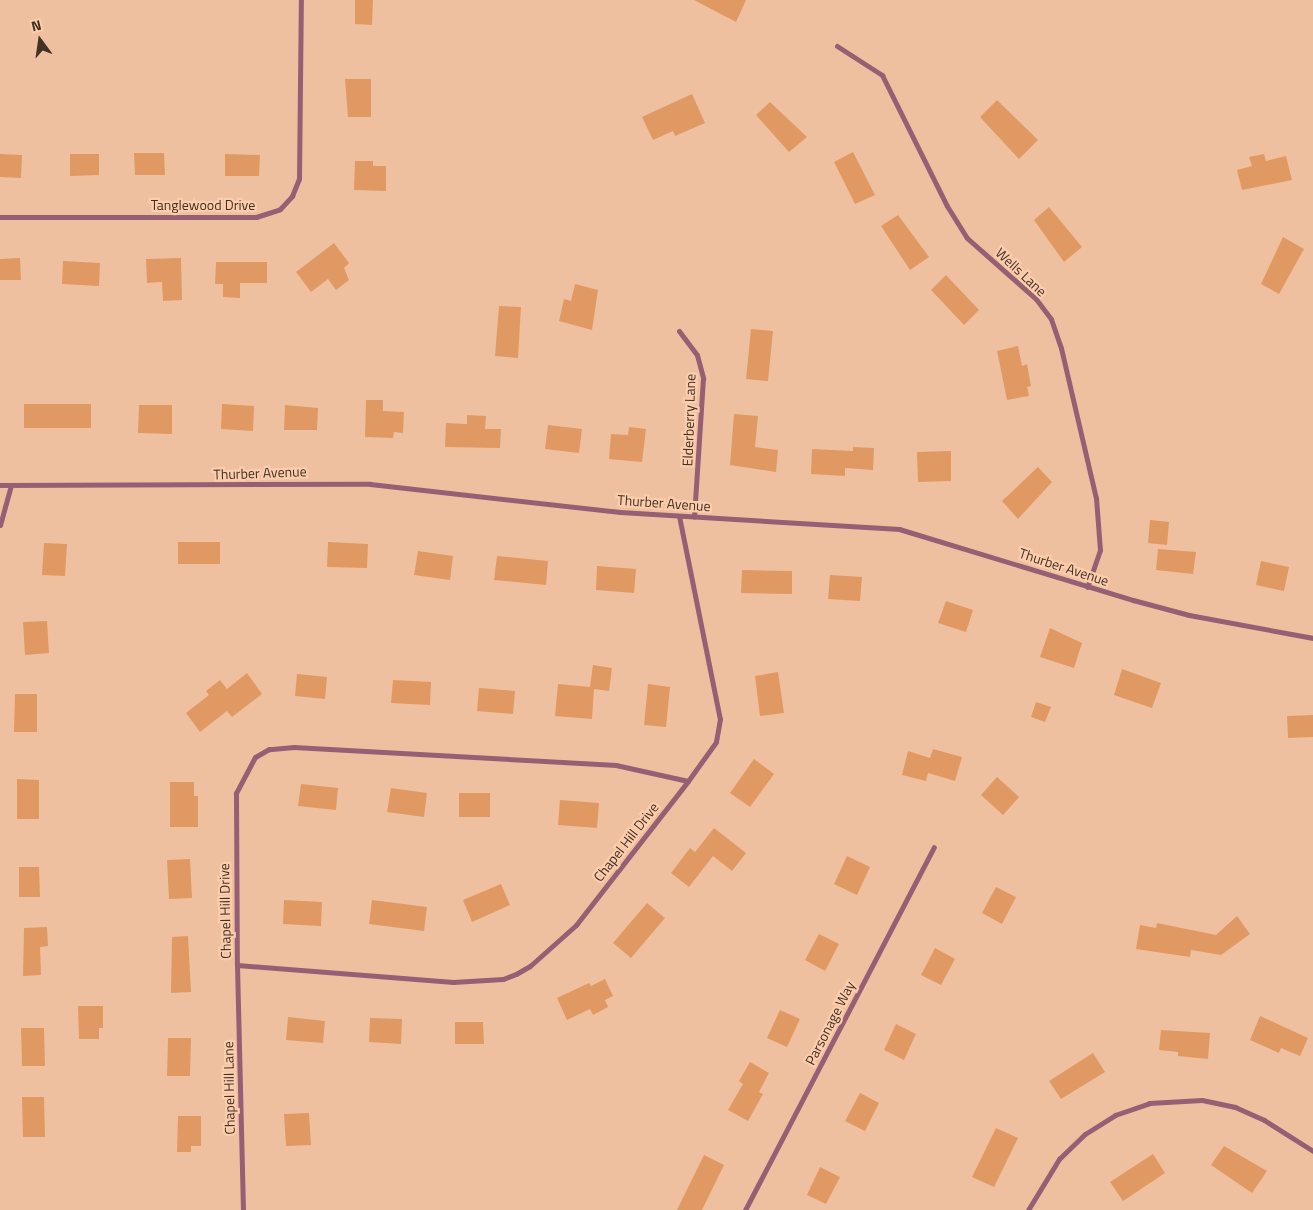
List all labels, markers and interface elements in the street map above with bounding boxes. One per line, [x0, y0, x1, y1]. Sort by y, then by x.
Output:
text: N [29, 14, 43, 36]
north arrow [15, 15, 65, 65]
street label: Tanglewood Drive [151, 197, 255, 213]
street label: Wells Lane [992, 244, 1050, 300]
street label: Elderberry Lane [679, 373, 699, 467]
street label: Thurber Avenue [213, 463, 307, 483]
street label: Thurber Avenue [617, 491, 711, 515]
street label: Thurber Avenue [1017, 545, 1111, 589]
street label: Chapel Hill Drive [590, 799, 662, 885]
street label: Chapel Hill Drive [216, 863, 234, 959]
street label: Parsonage Way [802, 978, 858, 1068]
street label: Chapel Hill Lane [220, 1041, 238, 1135]

